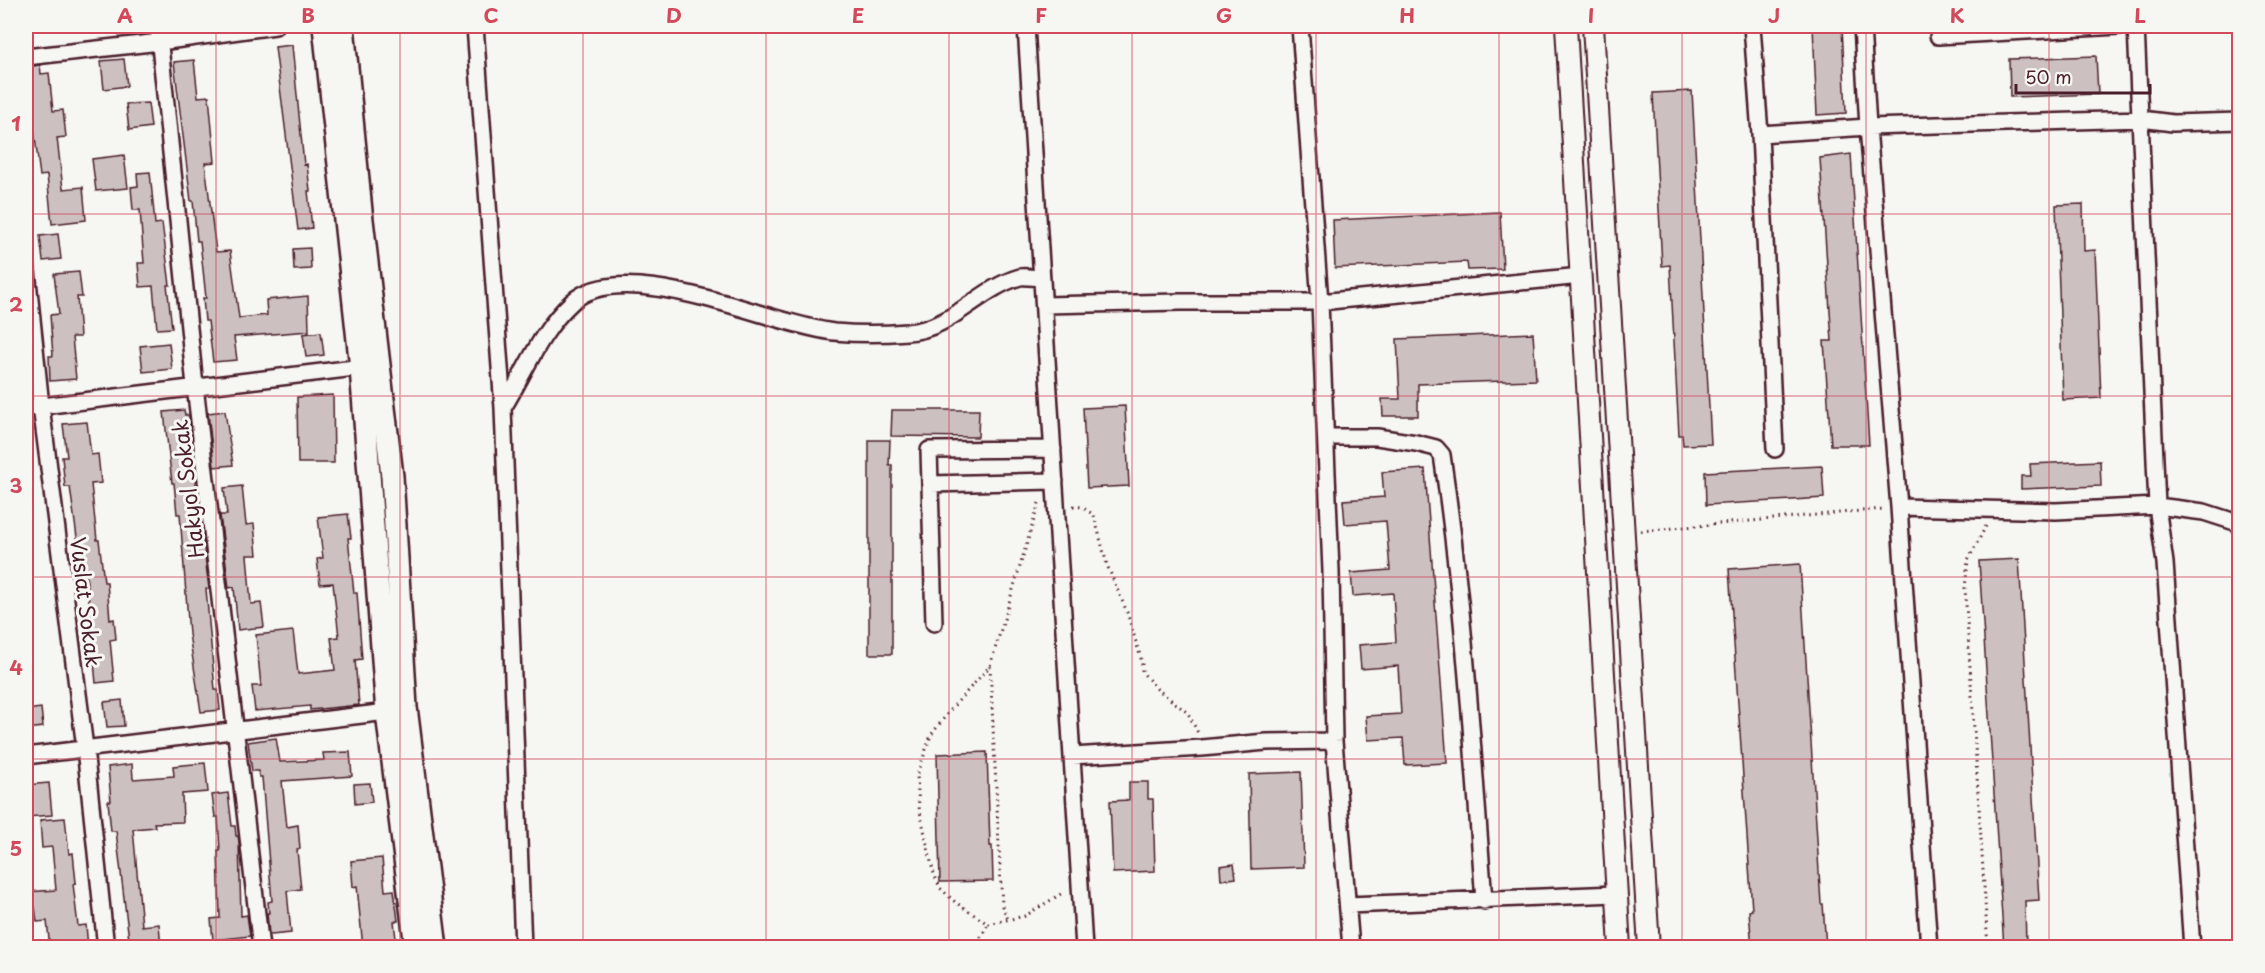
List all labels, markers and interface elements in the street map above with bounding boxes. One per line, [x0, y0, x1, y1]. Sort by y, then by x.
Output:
text: A [117, 0, 133, 30]
text: B [301, 0, 315, 30]
text: C [483, 0, 499, 30]
text: D [666, 0, 682, 30]
text: E [852, 0, 864, 30]
text: F [1035, 0, 1047, 30]
text: G [1216, 0, 1232, 30]
text: H [1399, 0, 1415, 30]
text: I [1588, 0, 1594, 30]
text: J [1768, 0, 1780, 30]
text: K [1950, 0, 1965, 30]
text: L [2134, 0, 2146, 30]
scale bar [2016, 57, 2150, 95]
text: 50 m [2025, 63, 2072, 90]
text: 1 [11, 108, 21, 138]
text: 2 [9, 289, 23, 319]
street label: Hakyol Sokak [163, 418, 211, 560]
text: 3 [9, 470, 23, 500]
street label: Vuslat Sokak [63, 535, 111, 669]
text: 4 [9, 652, 23, 682]
text: 5 [10, 833, 22, 863]

